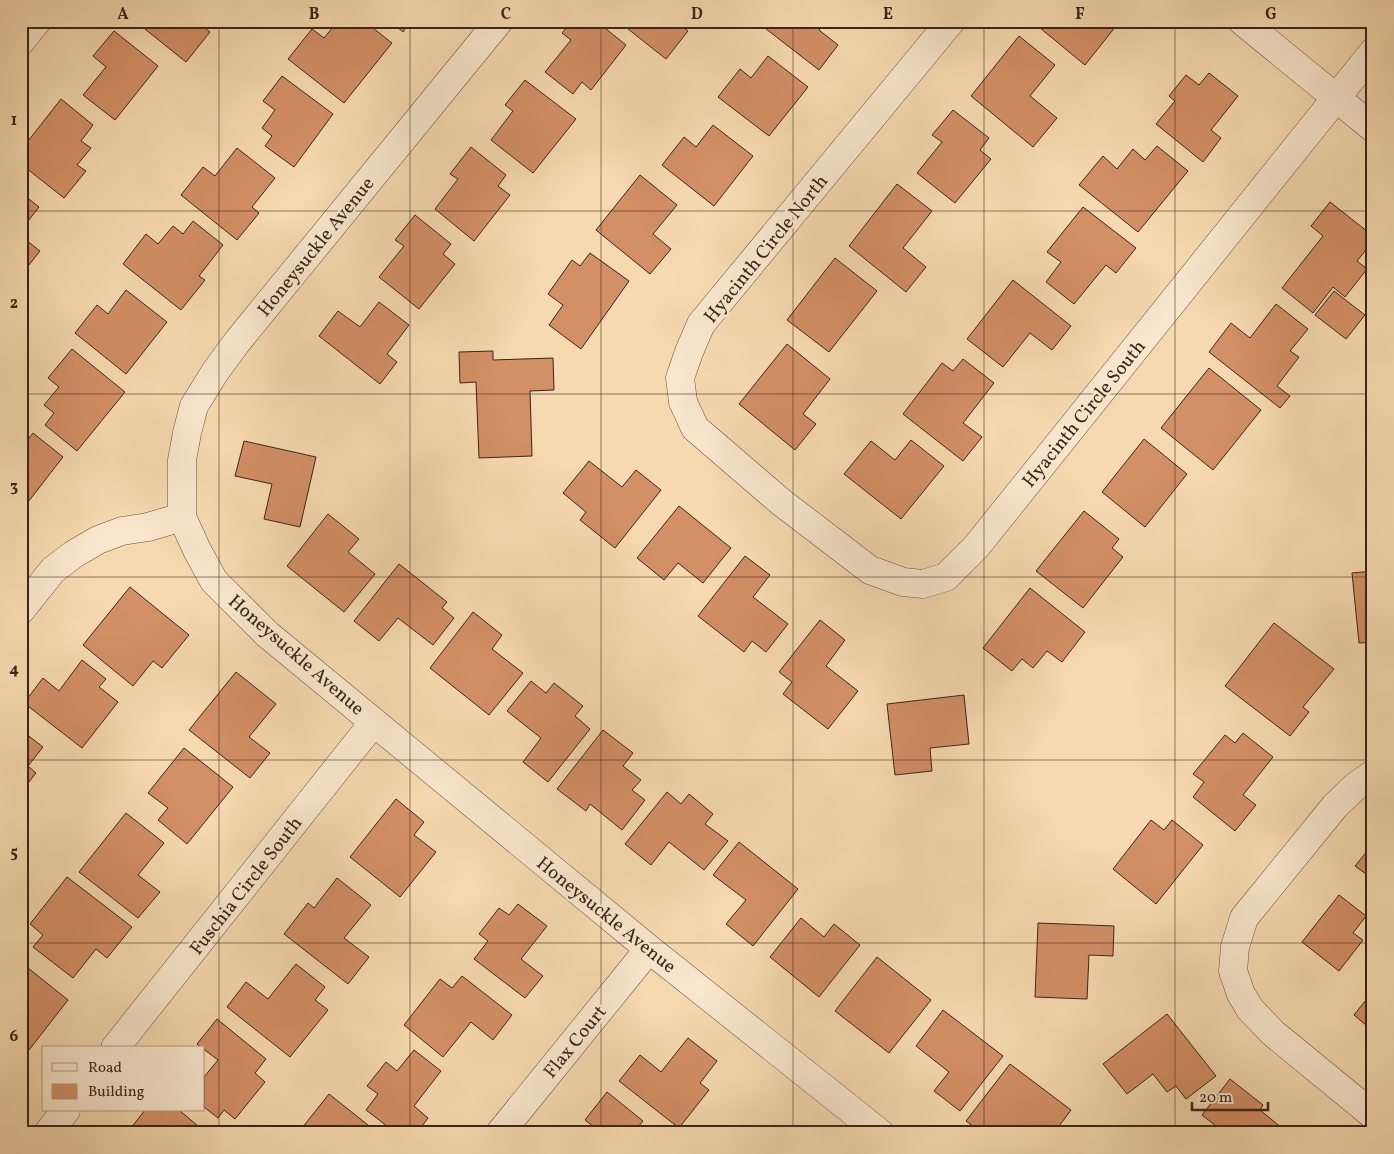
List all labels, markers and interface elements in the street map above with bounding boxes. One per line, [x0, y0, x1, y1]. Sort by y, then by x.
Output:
text: A [117, 4, 129, 26]
text: B [309, 4, 320, 26]
text: C [501, 4, 511, 26]
text: D [691, 4, 703, 26]
text: E [883, 4, 893, 26]
text: F [1075, 4, 1085, 26]
text: G [1265, 4, 1277, 26]
text: 1 [11, 110, 17, 132]
street label: Hyacinth Circle North [699, 170, 835, 329]
street label: Honeysuckle Avenue [252, 172, 381, 323]
text: 2 [10, 293, 18, 315]
street label: Hyacinth Circle South [1017, 335, 1152, 494]
text: 3 [10, 476, 18, 498]
street label: Honeysuckle Avenue [222, 589, 369, 722]
text: 4 [9, 659, 19, 681]
street label: Fuschia Circle South [184, 812, 309, 961]
text: 5 [10, 842, 18, 864]
street label: Honeysuckle Avenue [530, 851, 681, 980]
street label: Flax Court [538, 1000, 613, 1084]
text: 6 [10, 1026, 19, 1048]
legend [42, 1046, 205, 1112]
text: Road [88, 1058, 122, 1079]
scale bar [1192, 1079, 1268, 1111]
text: Building [88, 1082, 145, 1103]
text: 20 m [1199, 1088, 1232, 1109]

